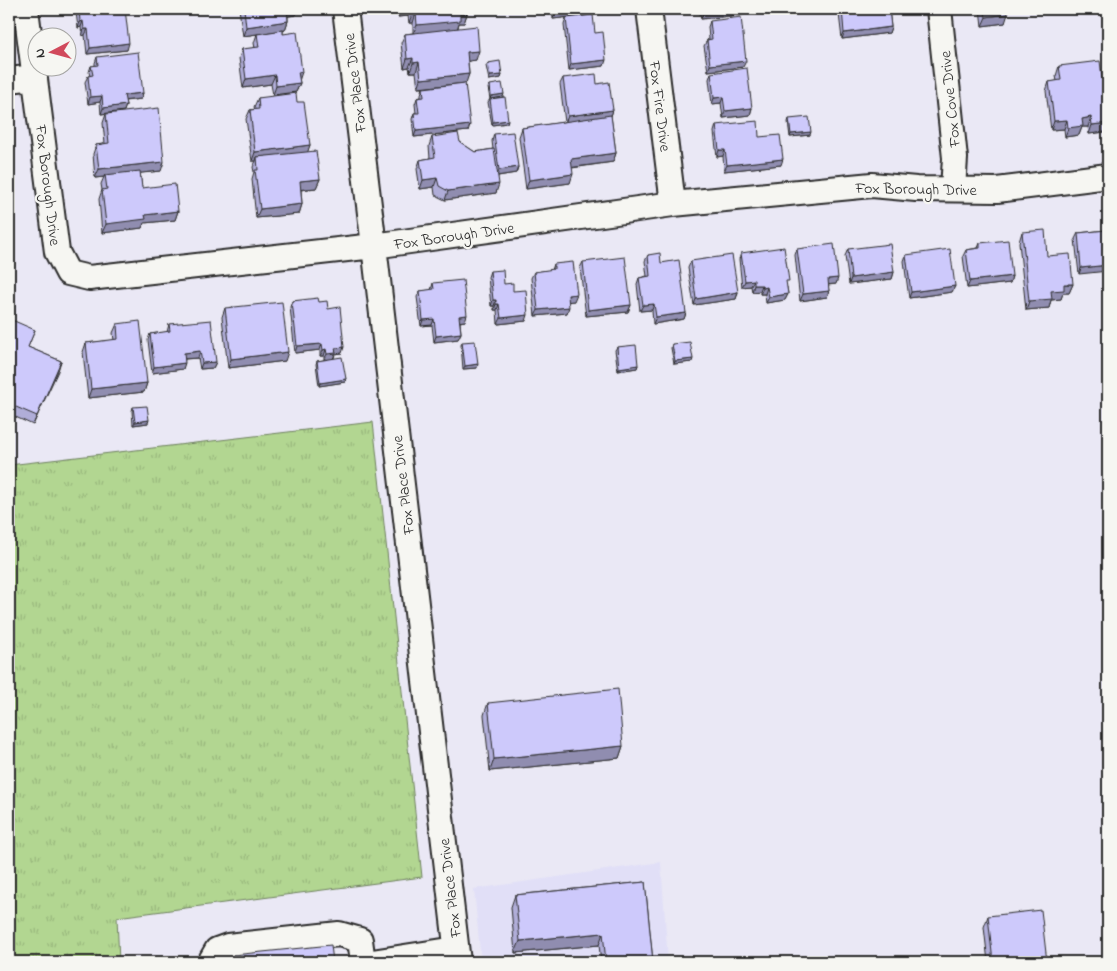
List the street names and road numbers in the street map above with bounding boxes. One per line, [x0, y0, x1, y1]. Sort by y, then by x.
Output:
street label: Fox Place Drive [338, 31, 374, 135]
street label: Fox Cove Drive [934, 49, 968, 149]
street label: Fox Fire Drive [641, 59, 677, 154]
street label: Fox Borough Drive [28, 123, 66, 248]
street label: Fox Borough Drive [854, 177, 978, 203]
street label: Fox Borough Drive [391, 217, 517, 257]
street label: Fox Place Drive [386, 433, 422, 537]
street label: Fox Place Drive [433, 836, 469, 940]

